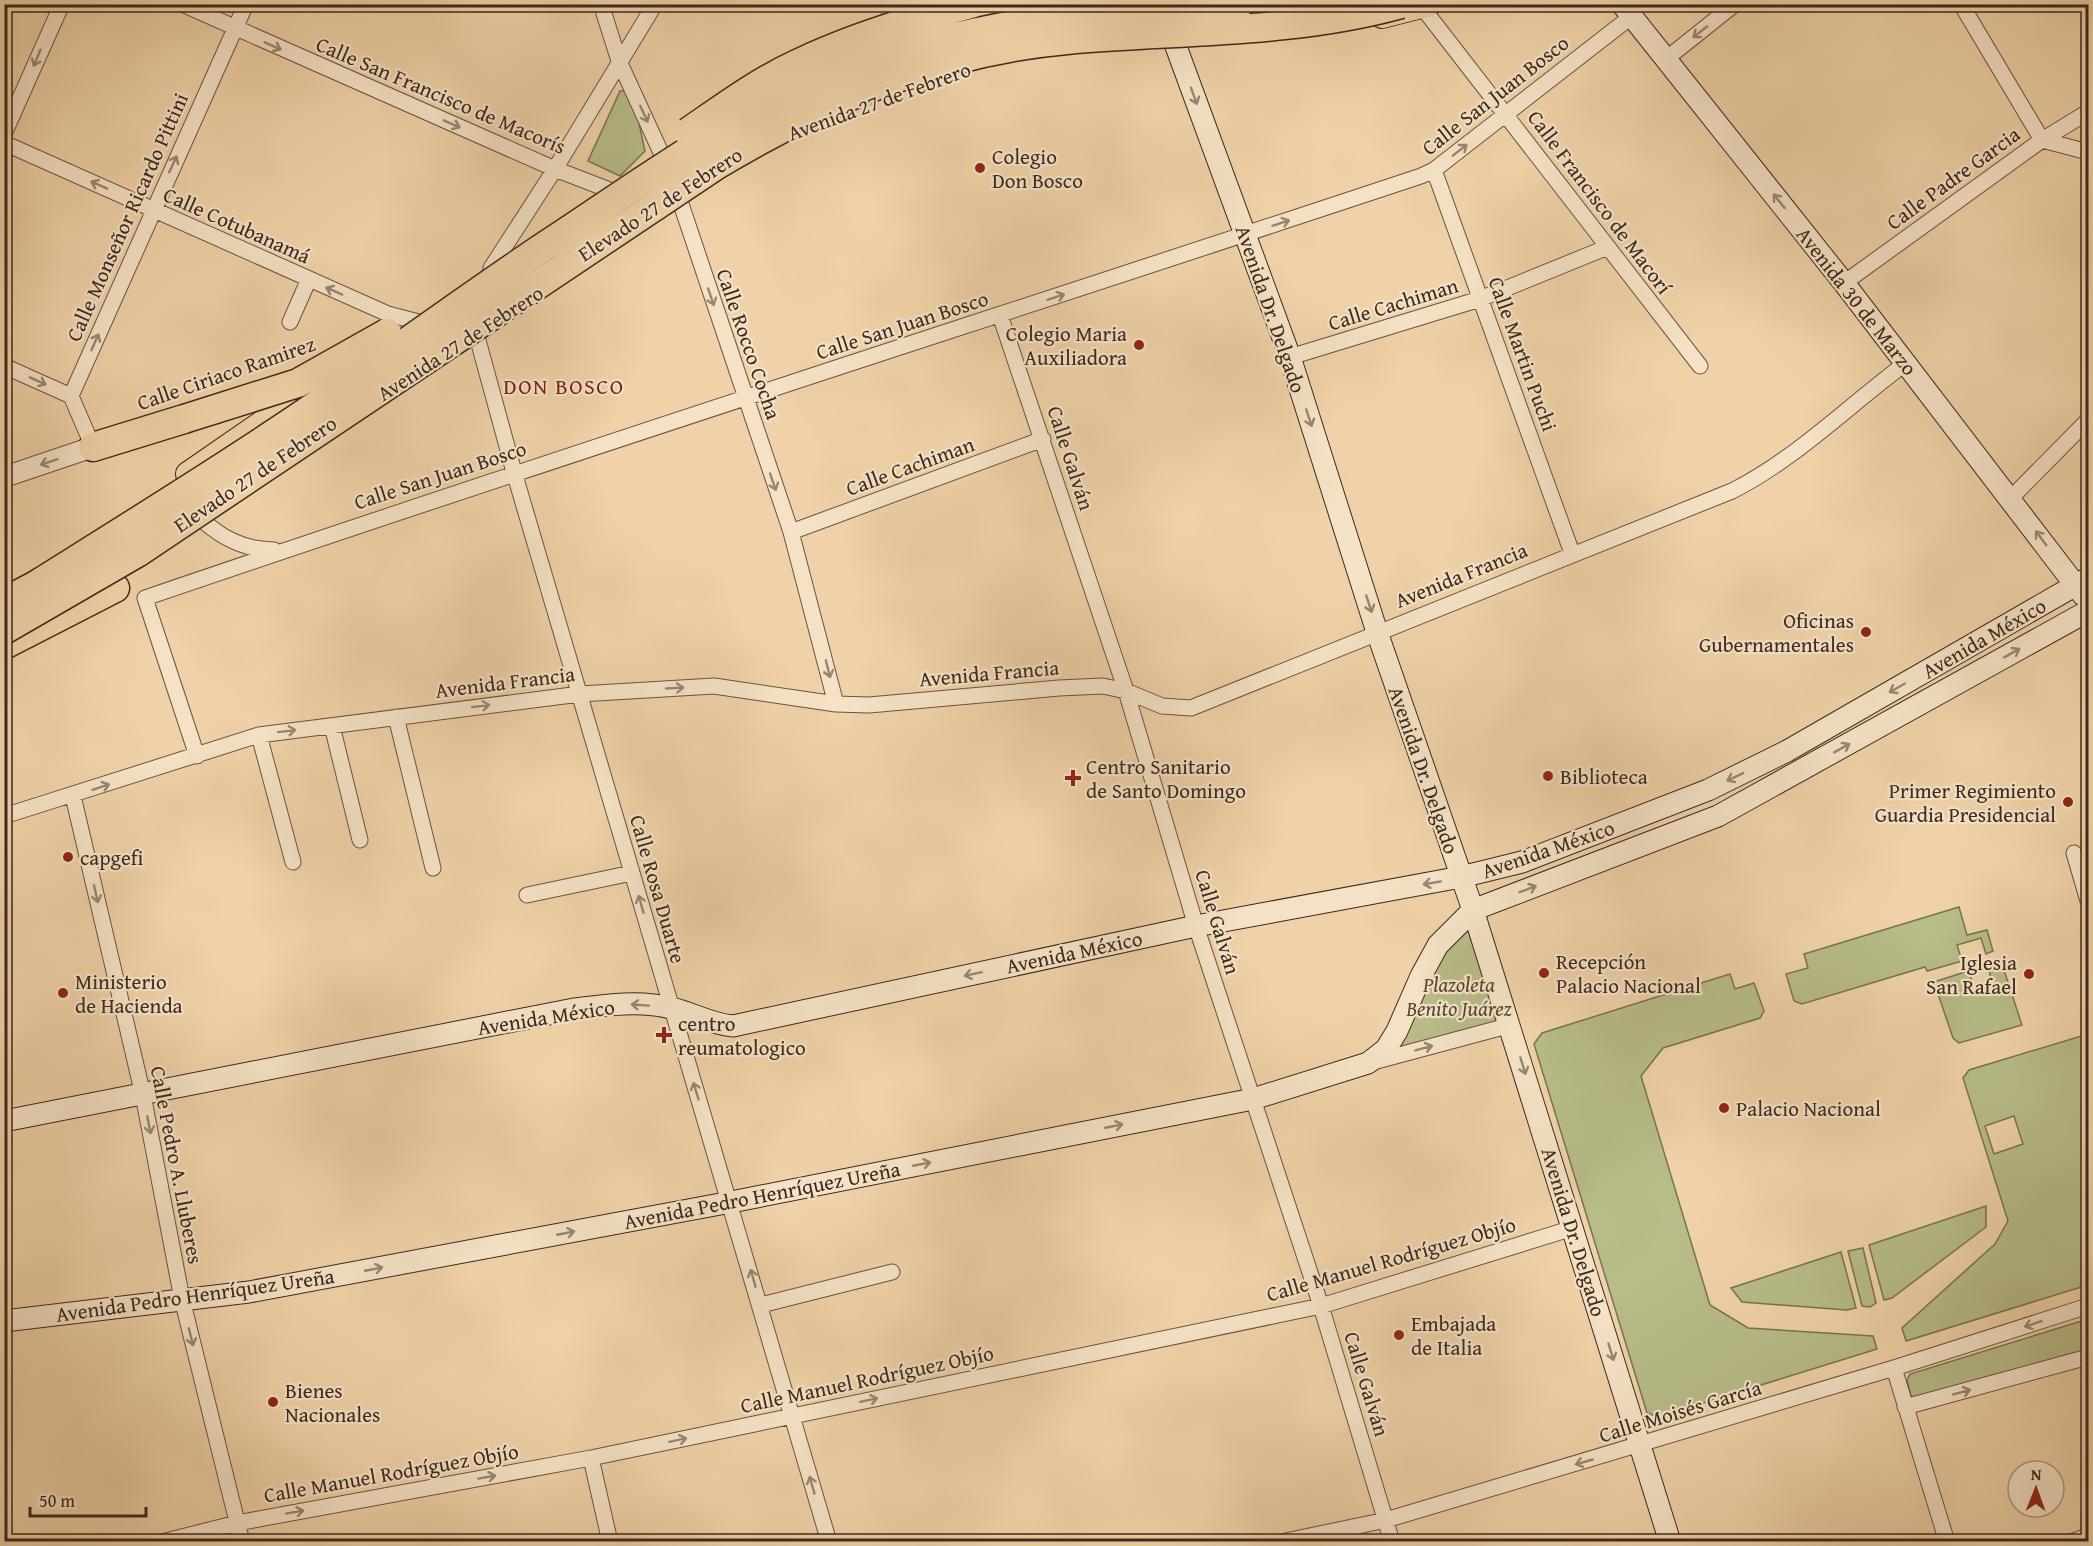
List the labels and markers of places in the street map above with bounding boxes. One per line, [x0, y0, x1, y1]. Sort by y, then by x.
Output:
place label: Colegio Don Bosco [992, 141, 1083, 196]
marker: Colegio Don Bosco [973, 161, 987, 175]
place label: Colegio Maria Auxiliadora [1006, 318, 1127, 373]
marker: Colegio Maria Auxiliadora [1132, 338, 1146, 352]
place label: Oficinas Gubernamentales [1699, 605, 1854, 660]
marker: Oficinas Gubernamentales [1859, 625, 1873, 639]
place label: Centro Sanitario de Santo Domingo [1086, 751, 1246, 806]
place label: Biblioteca [1560, 761, 1648, 792]
marker: Centro Sanitario de Santo Domingo [1064, 769, 1082, 787]
marker: Biblioteca [1541, 769, 1555, 783]
place label: Primer Regimiento Guardia Presidencial [1875, 775, 2056, 830]
marker: Primer Regimiento Guardia Presidencial [2061, 795, 2075, 809]
place label: capgefi [80, 842, 144, 873]
marker: capgefi [61, 850, 75, 864]
place label: Recepción Palacio Nacional [1556, 946, 1701, 1001]
place label: Iglesia San Rafael [1926, 947, 2017, 1002]
place label: Ministerio de Hacienda [75, 966, 183, 1021]
marker: Recepción Palacio Nacional [1537, 966, 1551, 980]
marker: Iglesia San Rafael [2022, 967, 2036, 981]
marker: Ministerio de Hacienda [56, 986, 70, 1000]
place label: centro reumatologico [678, 1008, 806, 1063]
marker: centro reumatologico [655, 1026, 673, 1044]
place label: Palacio Nacional [1736, 1093, 1881, 1124]
marker: Palacio Nacional [1717, 1101, 1731, 1115]
place label: Embajada de Italia [1411, 1308, 1496, 1363]
marker: Embajada de Italia [1392, 1328, 1406, 1342]
place label: Bienes Nacionales [285, 1375, 380, 1430]
marker: Bienes Nacionales [266, 1395, 280, 1409]

